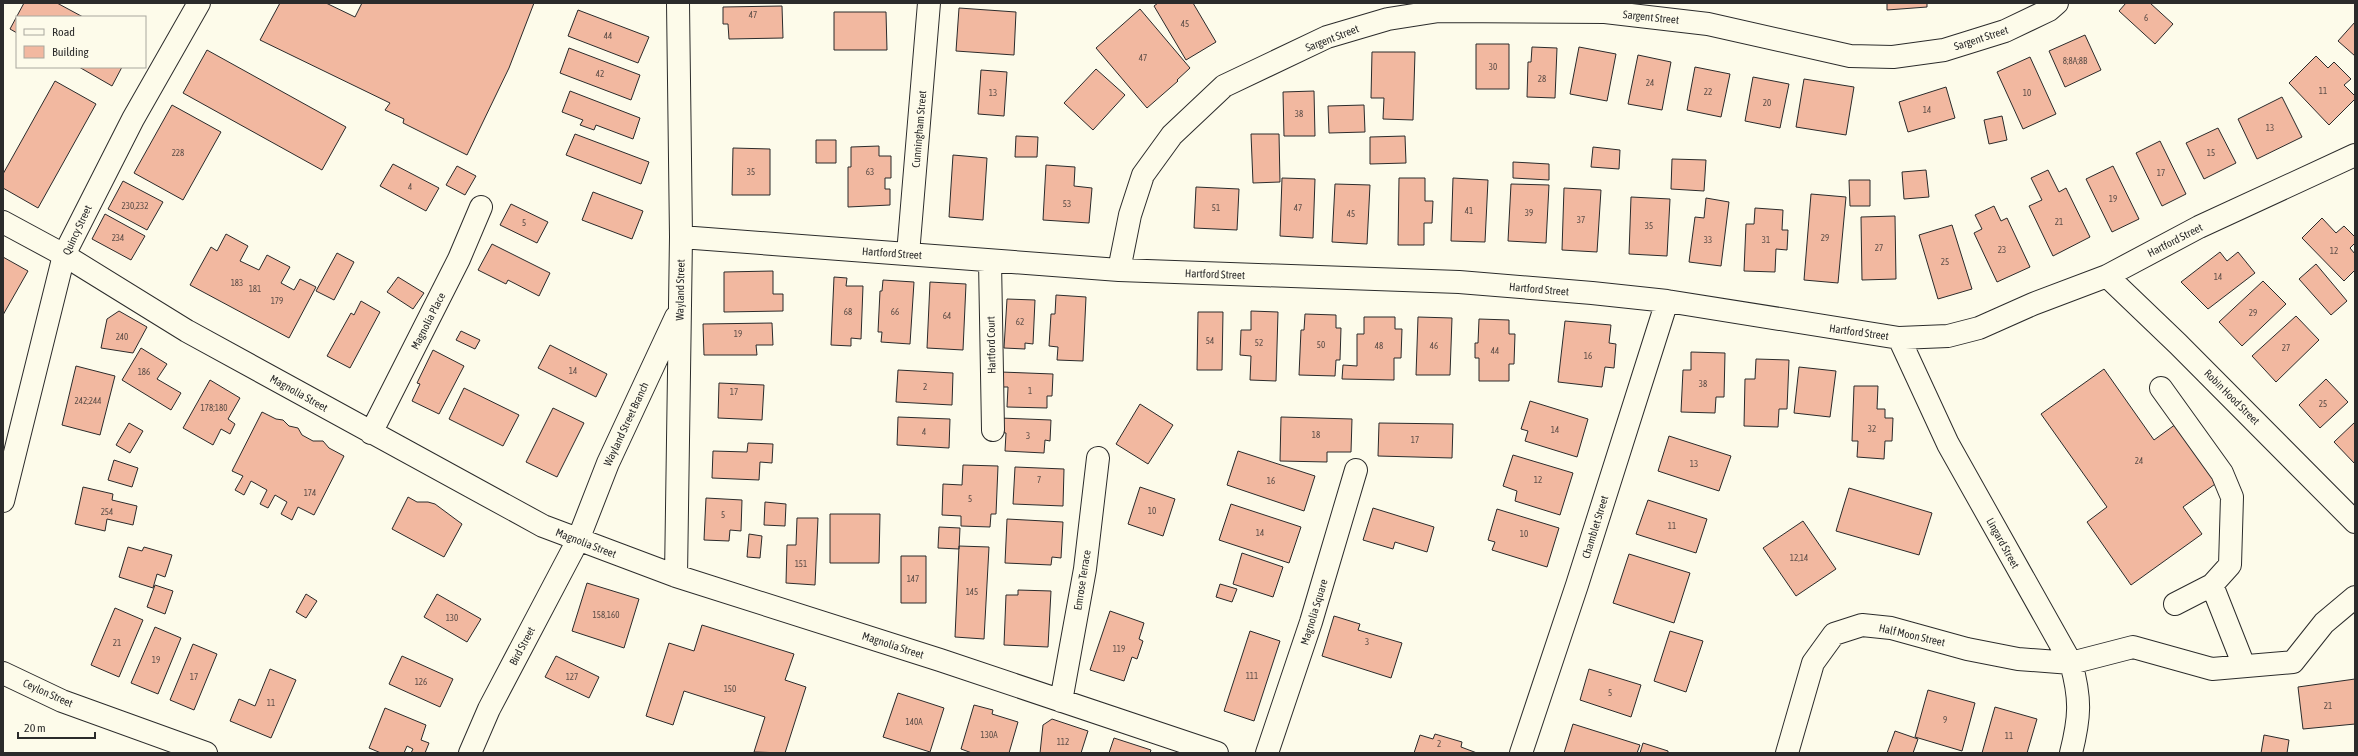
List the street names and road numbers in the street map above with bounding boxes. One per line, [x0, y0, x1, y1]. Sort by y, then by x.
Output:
street label: Sargent Street [1622, 8, 1680, 26]
street label: Sargent Street [1304, 22, 1360, 54]
street label: Sargent Street [1952, 24, 2010, 52]
street label: Cunningham Street [910, 90, 928, 168]
street label: Quincy Street [60, 203, 94, 257]
street label: Hartford Street [2145, 221, 2205, 259]
street label: Hartford Street [862, 245, 922, 261]
street label: Wayland Street [673, 259, 687, 321]
street label: Hartford Street [1185, 267, 1245, 281]
street label: Hartford Street [1509, 280, 1569, 298]
street label: Magnolia Place [409, 291, 447, 351]
street label: Hartford Court [984, 316, 998, 374]
street label: Hartford Street [1828, 322, 1890, 342]
street label: Robin Hood Street [2202, 367, 2262, 427]
street label: Magnolia Street [268, 372, 330, 414]
street label: Wayland Street Branch [601, 380, 651, 468]
street label: Chamblet Street [1580, 494, 1610, 560]
street label: Lingard Street [1984, 516, 2022, 570]
street label: Magnolia Street [554, 526, 618, 560]
street label: Emrose Terrace [1071, 549, 1093, 611]
street label: Magnolia Square [1298, 578, 1330, 646]
street label: Half Moon Street [1878, 622, 1946, 648]
street label: Bird Street [507, 625, 537, 667]
street label: Magnolia Street [861, 629, 925, 661]
street label: Ceylon Street [21, 677, 75, 709]

